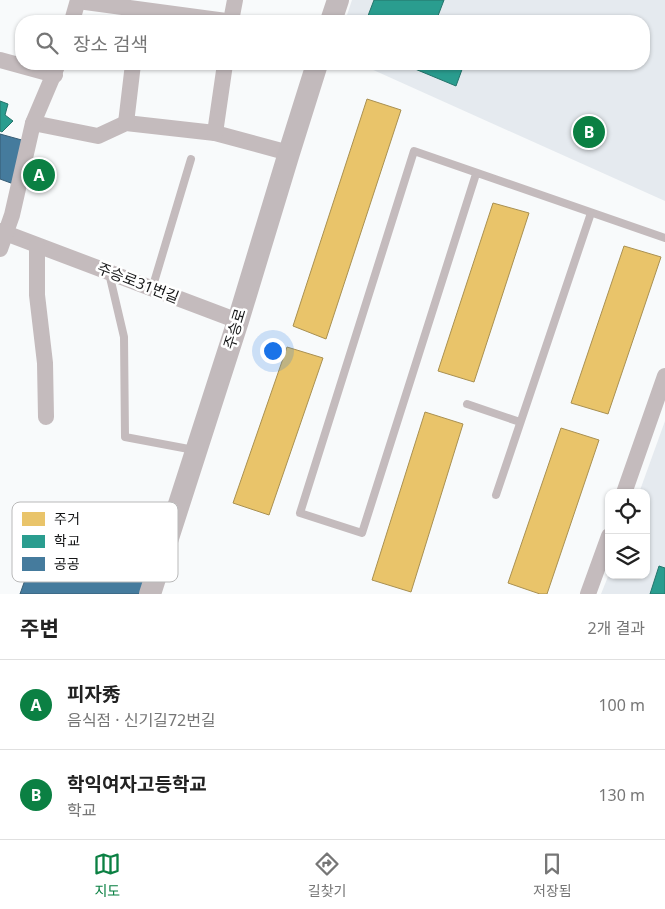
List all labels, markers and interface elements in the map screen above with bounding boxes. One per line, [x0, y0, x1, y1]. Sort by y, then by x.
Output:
search box [15, 15, 650, 70]
icon: search [33, 29, 61, 57]
text: 장소 검색 [73, 31, 148, 57]
pin: B [573, 113, 605, 151]
pin: A [23, 156, 55, 194]
street label: 주승로31번길 [95, 257, 182, 307]
street label: 주승로 [218, 306, 250, 351]
your location [260, 338, 286, 364]
map controls [605, 489, 650, 579]
button: locate [605, 489, 650, 534]
legend [12, 502, 178, 582]
text: 주거 [54, 509, 80, 528]
text: 학교 [54, 531, 80, 550]
button: layers [605, 534, 650, 579]
text: 공공 [54, 554, 80, 573]
text: 주변 [20, 614, 59, 642]
text: 2개 결과 [588, 617, 645, 639]
text: 피자秀 [67, 681, 121, 707]
text: A [30, 694, 42, 716]
text: 100 m [598, 694, 645, 716]
text: 음식점 · 신기길72번길 [67, 709, 216, 731]
text: 학익여자고등학교 [67, 771, 207, 797]
text: B [31, 784, 41, 806]
text: 130 m [598, 784, 645, 806]
text: 학교 [67, 799, 96, 821]
tab: 지도 [93, 850, 121, 900]
tab: 길찾기 [308, 850, 346, 900]
tab: 저장됨 [533, 850, 572, 900]

